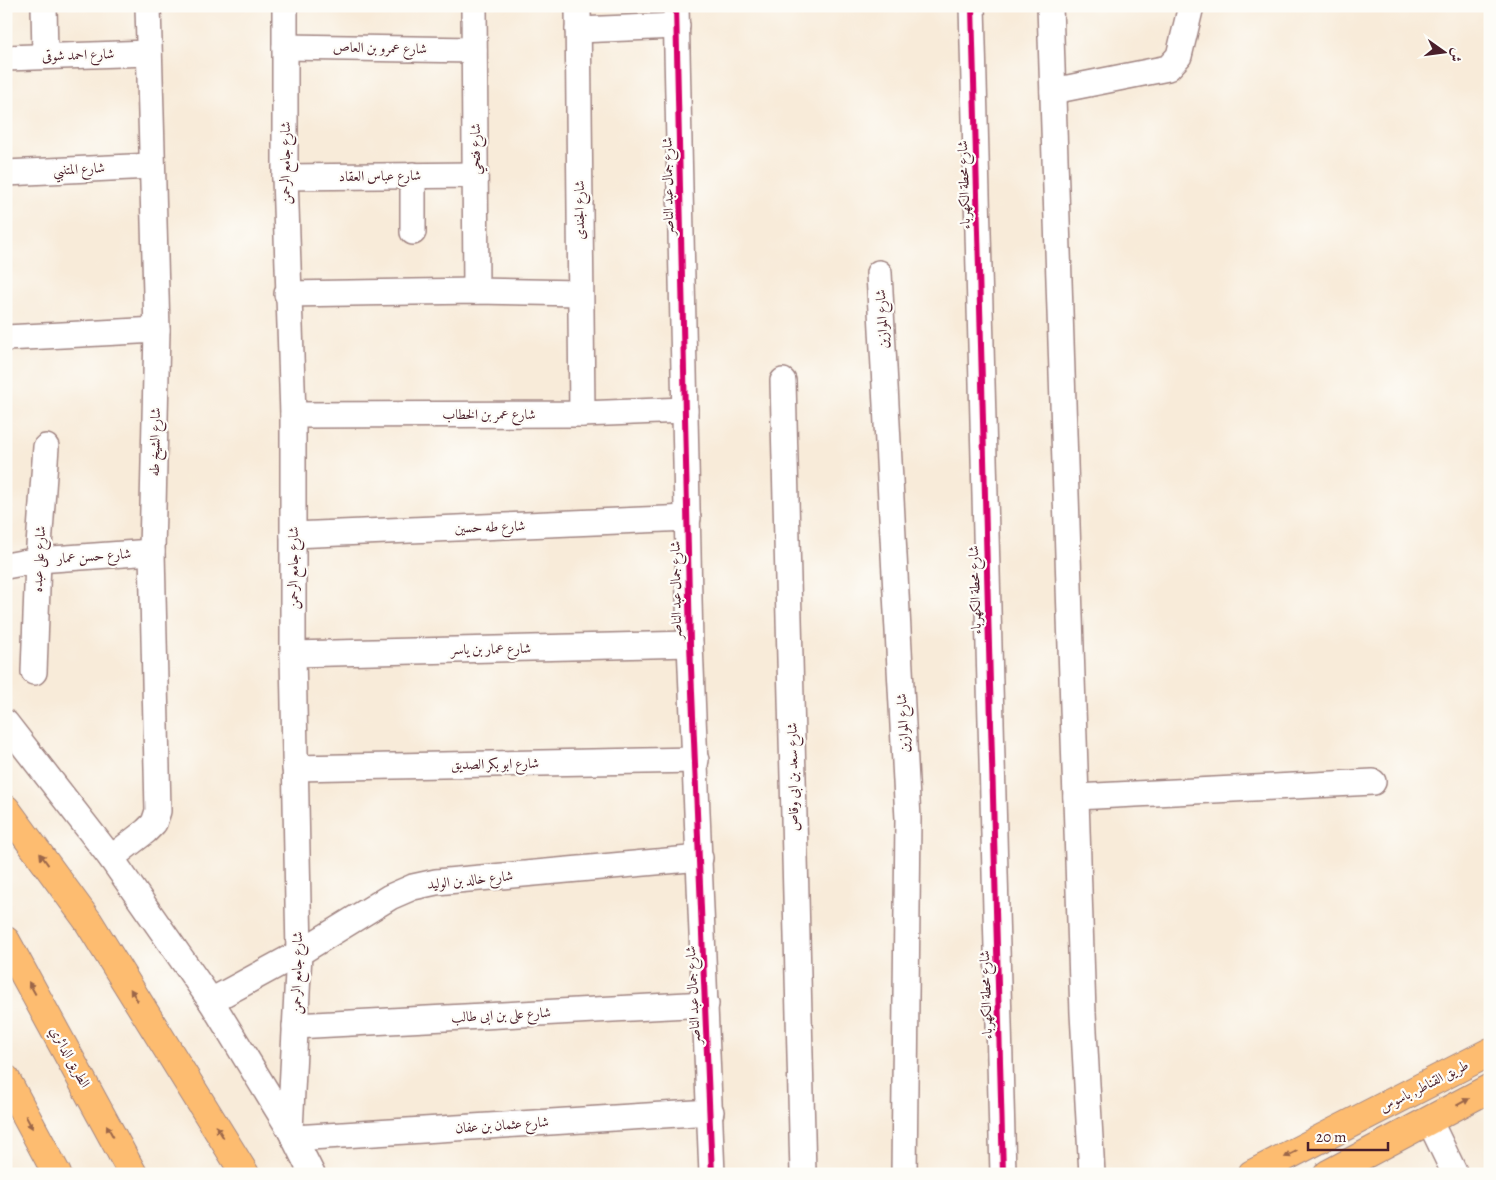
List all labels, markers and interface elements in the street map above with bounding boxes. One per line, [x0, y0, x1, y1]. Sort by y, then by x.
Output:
north arrow [1418, 28, 1468, 78]
street label: شارع عمرو بن العاص [333, 38, 427, 60]
street label: شارع احمد شوقى [41, 44, 115, 68]
text: ش [1445, 46, 1467, 64]
street label: شارع جامع الرحمن [276, 122, 299, 204]
street label: شارع فتحي [466, 123, 488, 175]
street label: شارع جمال عبد الناصر [658, 137, 680, 237]
street label: شارع محطة الكهرباء [953, 140, 977, 230]
street label: شارع المتنبي [52, 158, 106, 183]
street label: شارع عباس العقاد [339, 166, 421, 188]
street label: شارع الجندى [570, 180, 591, 240]
street label: شارع الموازين [871, 289, 895, 349]
street label: شارع عمر بن الخطاب [442, 405, 536, 426]
street label: شارع الشيخ طه [145, 407, 168, 477]
street label: شارع طه حسين [454, 516, 526, 540]
street label: شارع على عبده [28, 525, 52, 593]
street label: شارع جامع الرحمن [284, 527, 307, 609]
street label: شارع جمال عبد الناصر [666, 541, 688, 641]
street label: شارع حسن عمار [54, 544, 132, 570]
street label: شارع محطة الكهرباء [964, 545, 988, 635]
street label: شارع عمار بن ياسر [449, 639, 531, 661]
street label: شارع الموازين [892, 693, 916, 753]
street label: شارع سعد بن ابى وقاص [783, 722, 805, 832]
street label: شارع ابو بكر الصديق [451, 754, 539, 776]
one-way arrow [38, 853, 49, 866]
street label: شارع خالد بن الوليد [426, 866, 514, 896]
street label: شارع جامع الرحمن [287, 931, 311, 1015]
street label: شارع جمال عبد الناصر [681, 945, 707, 1047]
street label: شارع محطة الكهرباء [975, 950, 999, 1040]
one-way arrow [28, 981, 36, 996]
one-way arrow [129, 988, 138, 1001]
street label: شارع على بن ابى طالب [451, 1003, 552, 1029]
street label: الطريق الدائري [44, 1023, 95, 1092]
street label: طريق القناطر, باسوس [1376, 1055, 1472, 1117]
one-way arrow [1456, 1098, 1471, 1106]
street label: شارع عثمان بن عفان [454, 1112, 550, 1140]
one-way arrow [25, 1114, 33, 1129]
scale bar [1308, 1120, 1388, 1152]
one-way arrow [106, 1124, 114, 1138]
one-way arrow [215, 1126, 224, 1139]
text: 20 m [1316, 1127, 1347, 1147]
one-way arrow [1283, 1150, 1298, 1158]

